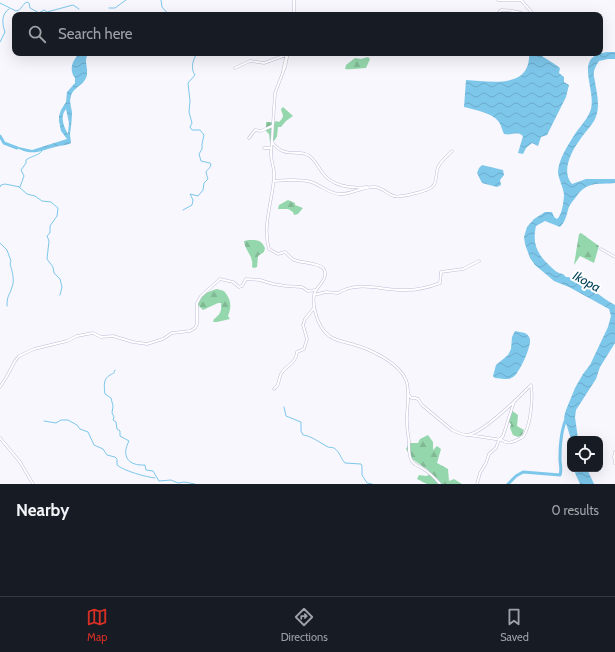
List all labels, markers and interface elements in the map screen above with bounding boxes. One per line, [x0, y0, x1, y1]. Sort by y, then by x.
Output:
search box [12, 12, 603, 56]
icon: search [26, 23, 48, 45]
text: Search here [58, 25, 133, 43]
water label: Ikopa [570, 267, 604, 295]
map controls [567, 436, 603, 472]
button: locate [567, 436, 603, 472]
text: Nearby [16, 500, 69, 520]
text: 0 results [551, 502, 599, 518]
tab: Map [86, 606, 108, 644]
tab: Directions [281, 606, 328, 644]
tab: Saved [500, 606, 529, 644]

